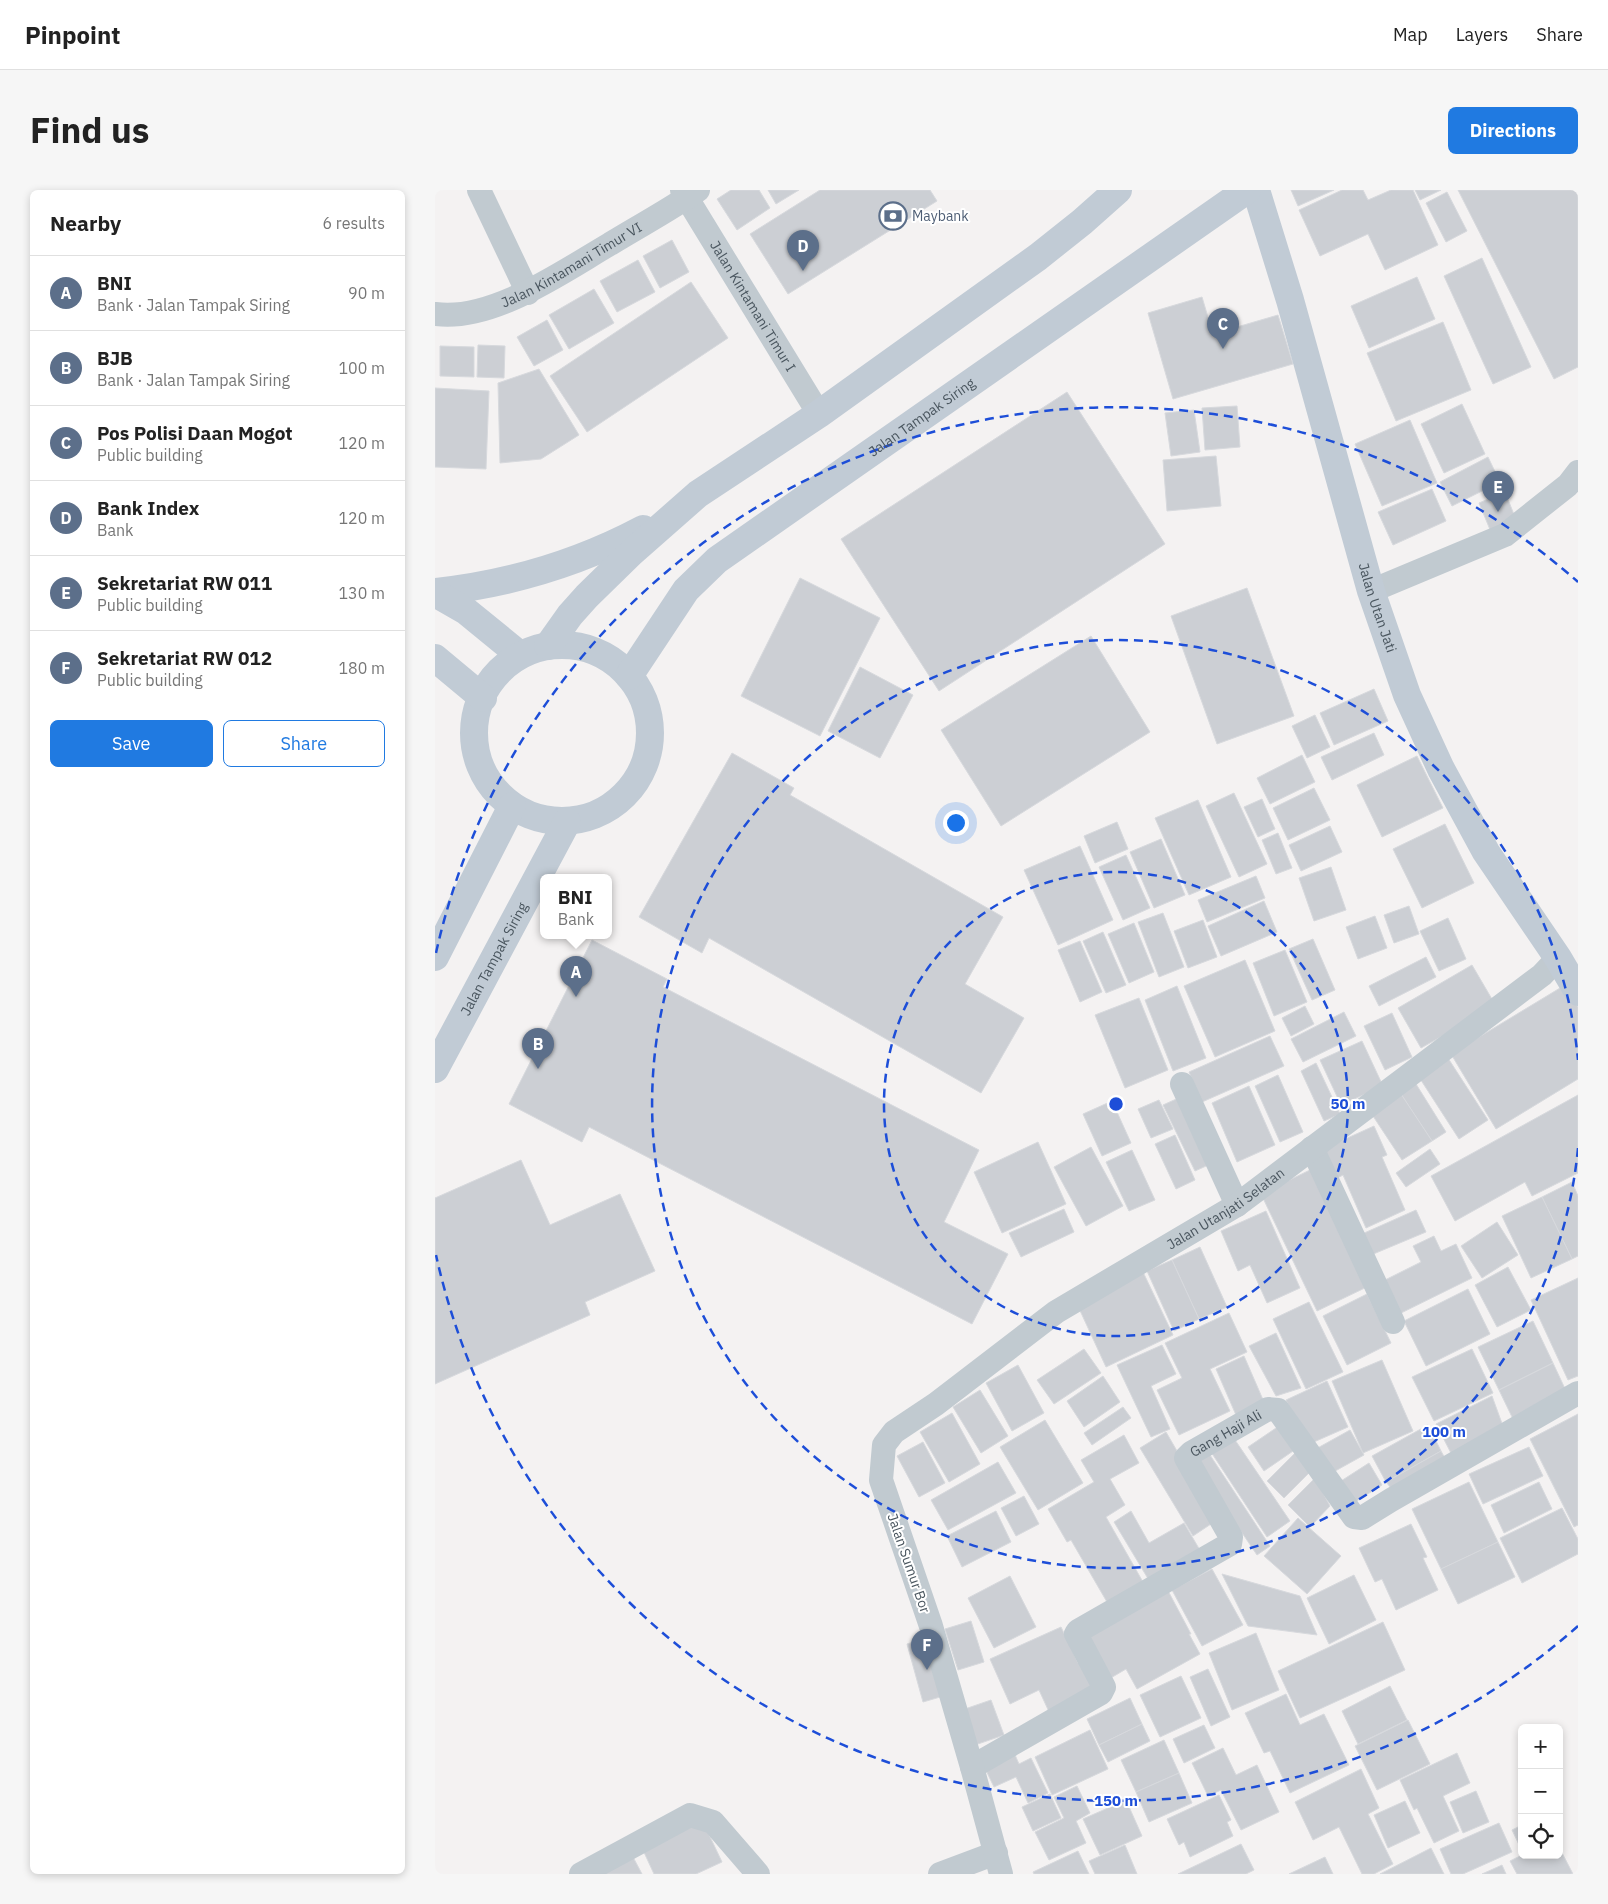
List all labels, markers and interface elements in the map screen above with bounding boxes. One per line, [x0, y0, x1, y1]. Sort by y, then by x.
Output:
text: Pinpoint [25, 19, 120, 51]
text: Map [1393, 23, 1428, 46]
text: Layers [1456, 23, 1508, 46]
text: Share [1536, 23, 1583, 46]
text: Find us [30, 107, 149, 153]
button: Directions [1448, 107, 1578, 154]
bank icon: Maybank [878, 201, 908, 231]
place label: Maybank [912, 207, 969, 225]
text: Nearby [50, 209, 121, 237]
text: 6 results [322, 213, 385, 233]
street label: Jalan Kintamani Timur VI [499, 218, 645, 311]
pin: D [787, 230, 819, 271]
street label: Jalan Kintamani Timur I [706, 237, 800, 375]
text: BNI [97, 271, 132, 295]
text: A [61, 283, 71, 303]
text: 90 m [348, 283, 385, 303]
text: Bank · Jalan Tampak Siring [97, 295, 290, 315]
pin: C [1207, 308, 1239, 349]
text: BJB [97, 346, 133, 370]
text: B [61, 358, 71, 378]
text: 100 m [338, 358, 385, 378]
text: Bank · Jalan Tampak Siring [97, 370, 290, 390]
street label: Jalan Tampak Siring [865, 373, 979, 460]
text: Pos Polisi Daan Mogot [97, 421, 293, 445]
text: C [61, 433, 71, 453]
text: 120 m [338, 433, 385, 453]
text: Public building [97, 445, 203, 465]
pin: E [1482, 471, 1514, 512]
text: Bank Index [97, 496, 199, 520]
text: D [60, 508, 72, 528]
text: 120 m [338, 508, 385, 528]
text: Bank [97, 520, 134, 540]
street label: Jalan Utan Jati [1355, 561, 1401, 655]
text: Sekretariat RW 011 [97, 571, 272, 595]
text: E [61, 583, 71, 603]
text: 130 m [338, 583, 385, 603]
text: Public building [97, 595, 203, 615]
text: Sekretariat RW 012 [97, 646, 272, 670]
text: F [61, 658, 71, 678]
text: 180 m [338, 658, 385, 678]
text: Public building [97, 670, 203, 690]
button: Save [50, 720, 213, 767]
button: Share [223, 720, 385, 767]
your location [943, 810, 969, 836]
popup [540, 874, 612, 939]
text: BNI [558, 885, 592, 909]
street label: Jalan Tampak Siring [456, 898, 532, 1019]
text: Bank [558, 909, 594, 929]
pin: A [560, 956, 592, 997]
pin: B [522, 1028, 554, 1069]
text: 50 m [1331, 1094, 1365, 1113]
centre of rings [1107, 1095, 1125, 1113]
street label: Jalan Utanjati Selatan [1163, 1163, 1288, 1254]
street label: Gang Haji Ali [1186, 1406, 1265, 1461]
text: 100 m [1422, 1422, 1466, 1441]
street label: Jalan Sumur Bor [884, 1511, 934, 1615]
pin: F [911, 1629, 943, 1670]
map controls [1518, 1724, 1563, 1859]
button: + [1518, 1724, 1563, 1769]
button: − [1518, 1769, 1563, 1814]
text: 150 m [1094, 1791, 1138, 1810]
button: locate [1518, 1814, 1563, 1859]

